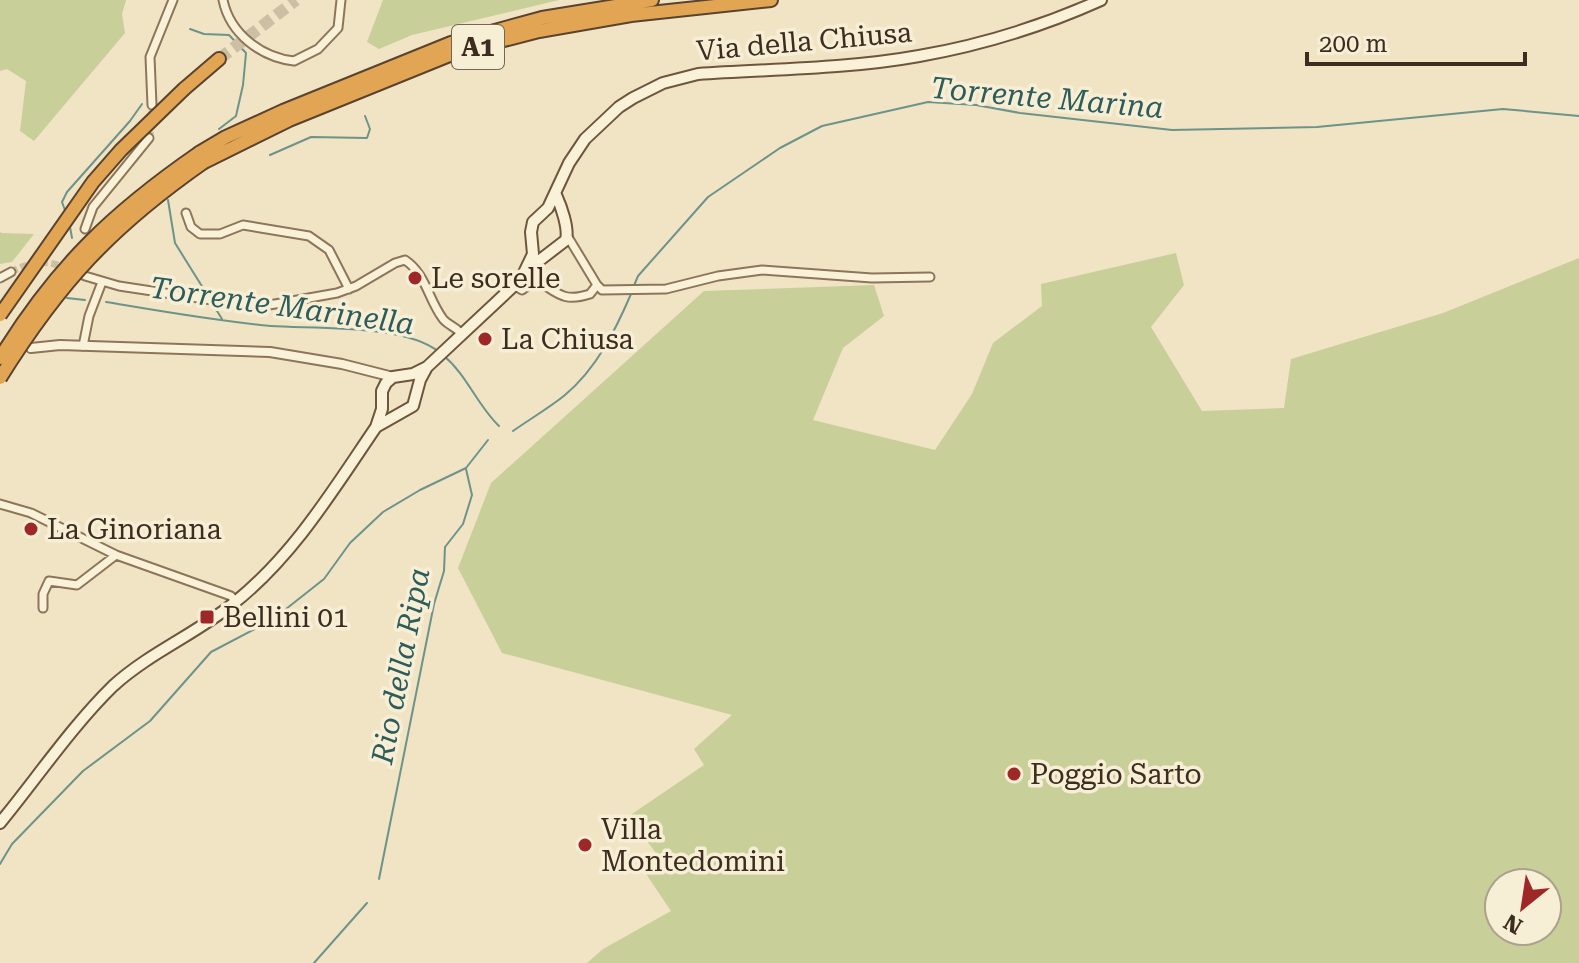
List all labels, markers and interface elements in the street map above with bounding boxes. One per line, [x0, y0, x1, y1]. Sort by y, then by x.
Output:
street label: Via della Chiusa [695, 16, 913, 67]
scale bar [1307, 16, 1525, 66]
road number: A1 [452, 25, 504, 69]
text: 200 m [1319, 30, 1387, 58]
water label: Torrente Marina [929, 70, 1165, 125]
place label: Le sorelle [431, 262, 560, 295]
marker: Le sorelle [406, 269, 424, 287]
water label: Torrente Marinella [148, 270, 417, 341]
place label: La Chiusa [501, 323, 634, 356]
marker: La Chiusa [476, 330, 494, 348]
place label: La Ginoriana [47, 513, 222, 546]
marker: La Ginoriana [22, 520, 40, 538]
water label: Rio della Ripa [364, 565, 437, 768]
place label: Bellini 01 [223, 601, 349, 634]
marker: Bellini 01 [198, 608, 216, 626]
place label: Poggio Sarto [1030, 758, 1202, 791]
marker: Poggio Sarto [1005, 765, 1023, 783]
place label: Villa Montedomini [601, 813, 785, 878]
marker: Villa Montedomini [576, 836, 594, 854]
north arrow [1483, 867, 1563, 947]
text: N [1500, 909, 1527, 939]

